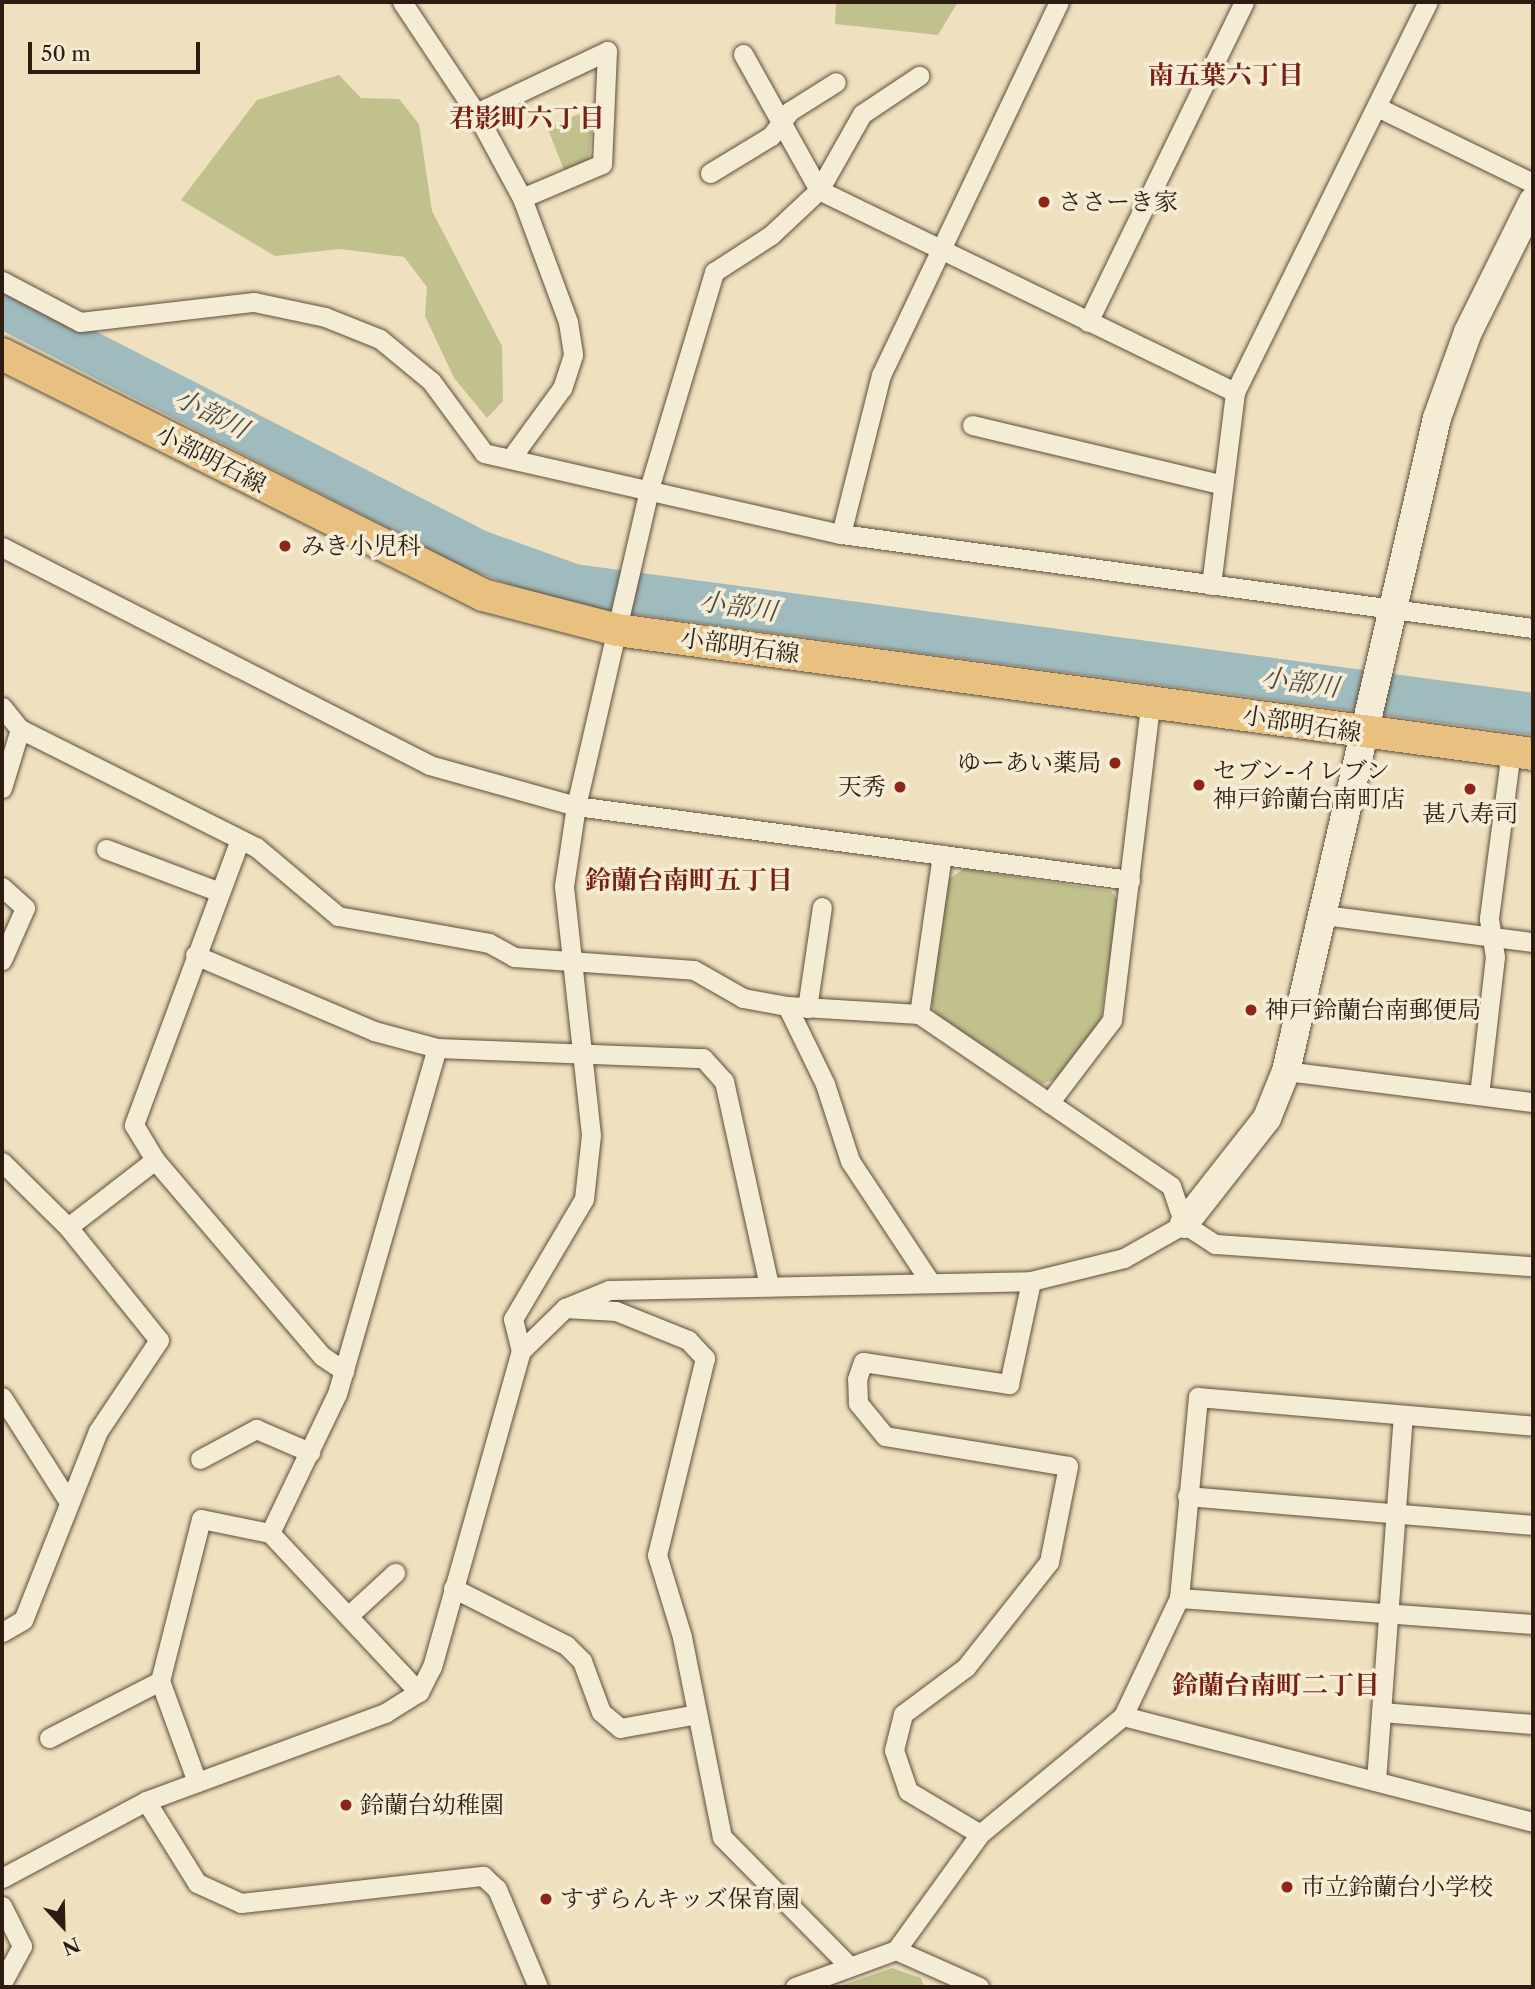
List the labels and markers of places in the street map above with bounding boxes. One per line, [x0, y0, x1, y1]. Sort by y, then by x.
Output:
place label: ささーき家 [1058, 188, 1178, 216]
marker: ささーき家 [1036, 194, 1052, 210]
place label: みき小児科 [301, 532, 421, 560]
marker: みき小児科 [275, 536, 295, 556]
place label: ゆーあい薬局 [957, 749, 1101, 777]
marker: ゆーあい薬局 [1107, 755, 1123, 771]
place label: セブン-イレブン 神戸鈴蘭台南町店 [1213, 757, 1405, 813]
place label: 天秀 [838, 773, 886, 801]
marker: セブン-イレブン 神戸鈴蘭台南町店 [1191, 777, 1207, 793]
marker: 天秀 [892, 779, 908, 795]
marker: 甚八寿司 [1462, 781, 1478, 797]
place label: 甚八寿司 [1422, 800, 1518, 828]
place label: 神戸鈴蘭台南郵便局 [1265, 996, 1481, 1024]
marker: 神戸鈴蘭台南郵便局 [1243, 1002, 1259, 1018]
place label: 鈴蘭台幼稚園 [360, 1791, 504, 1819]
marker: 鈴蘭台幼稚園 [338, 1797, 354, 1813]
place label: 市立鈴蘭台小学校 [1301, 1873, 1493, 1901]
marker: 市立鈴蘭台小学校 [1279, 1879, 1295, 1895]
place label: すずらんキッズ保育園 [560, 1885, 800, 1913]
marker: すずらんキッズ保育園 [538, 1891, 554, 1907]

